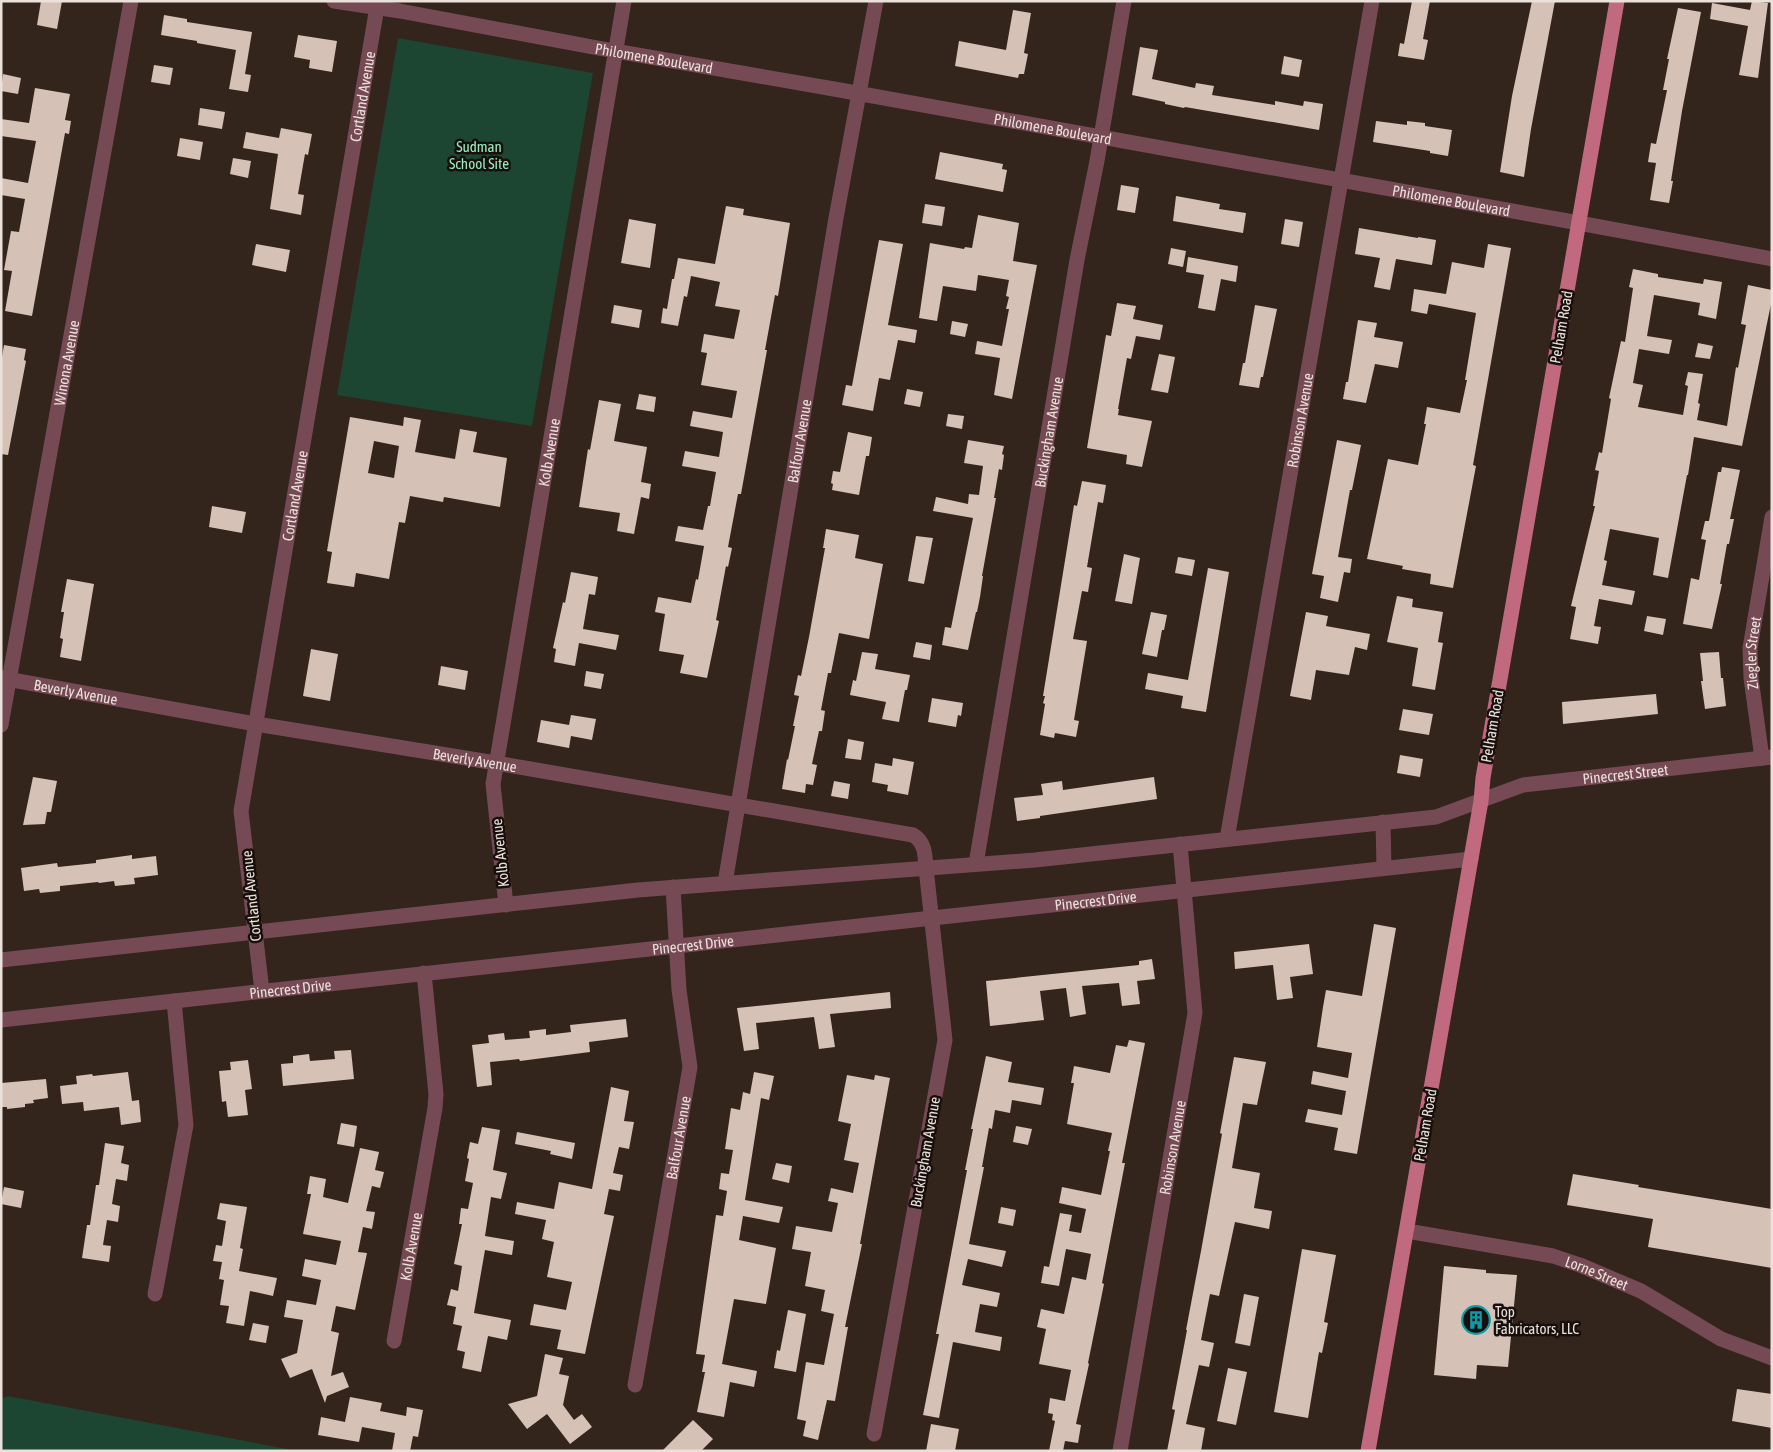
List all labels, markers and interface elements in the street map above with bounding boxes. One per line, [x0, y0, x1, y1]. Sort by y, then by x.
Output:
street label: Philomene Boulevard [594, 39, 714, 76]
street label: Cortland Avenue [346, 50, 378, 143]
street label: Philomene Boulevard [993, 109, 1113, 147]
park label: Sudman School Site [449, 138, 509, 172]
street label: Philomene Boulevard [1391, 181, 1512, 219]
street label: Pelham Road [1546, 289, 1576, 365]
street label: Winona Avenue [50, 319, 82, 407]
street label: Robinson Avenue [1283, 371, 1316, 469]
street label: Buckingham Avenue [1031, 375, 1066, 489]
street label: Balfour Avenue [783, 398, 814, 484]
street label: Kolb Avenue [534, 417, 563, 488]
street label: Cortland Avenue [278, 449, 310, 542]
street label: Ziegler Street [1741, 615, 1764, 691]
street label: Beverly Avenue [33, 676, 119, 707]
street label: Pelham Road [1477, 688, 1507, 764]
street label: Beverly Avenue [432, 744, 518, 775]
street label: Pinecrest Street [1582, 760, 1669, 787]
street label: Kolb Avenue [488, 818, 512, 888]
street label: Cortland Avenue [238, 850, 264, 942]
street label: Pinecrest Drive [1054, 887, 1137, 913]
street label: Pinecrest Drive [651, 931, 735, 957]
street label: Pinecrest Drive [248, 975, 332, 1001]
street label: Pelham Road [1410, 1087, 1440, 1163]
street label: Balfour Avenue [662, 1094, 693, 1181]
street label: Buckingham Avenue [907, 1095, 943, 1209]
street label: Robinson Avenue [1156, 1099, 1188, 1196]
street label: Kolb Avenue [396, 1211, 425, 1282]
street label: Lorne Street [1563, 1252, 1631, 1293]
place label: Top Fabricators, LLC [1495, 1303, 1579, 1337]
building icon: Top Fabricators, LLC [1461, 1305, 1491, 1335]

